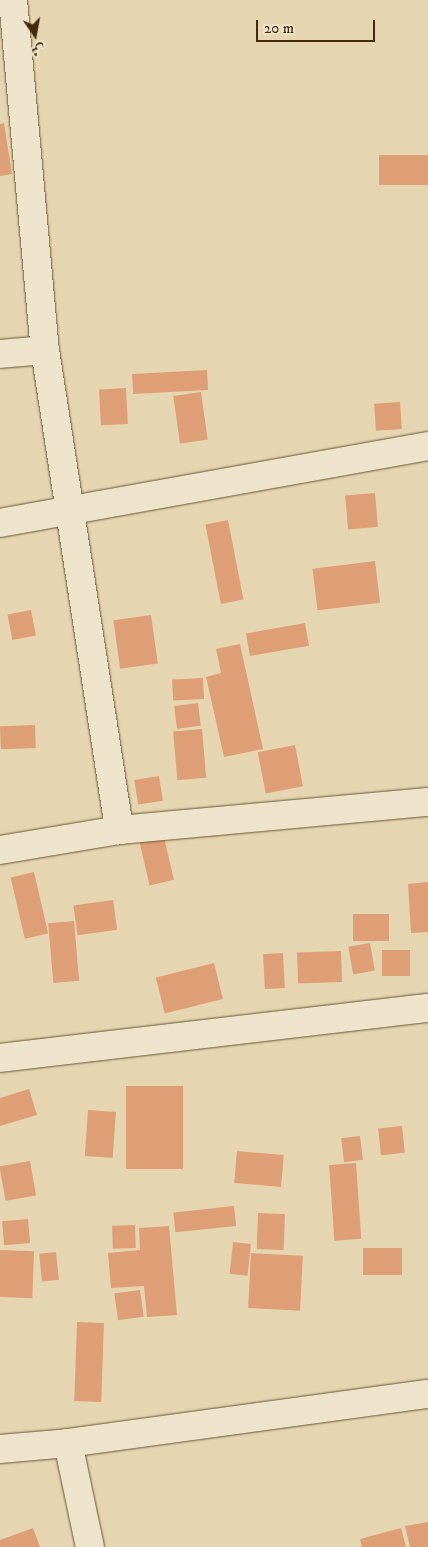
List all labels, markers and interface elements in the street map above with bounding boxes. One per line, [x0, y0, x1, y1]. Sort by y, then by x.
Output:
north arrow [10, 10, 60, 60]
scale bar [258, 10, 377, 42]
text: 20 m [264, 19, 294, 38]
text: ش [29, 39, 47, 60]

